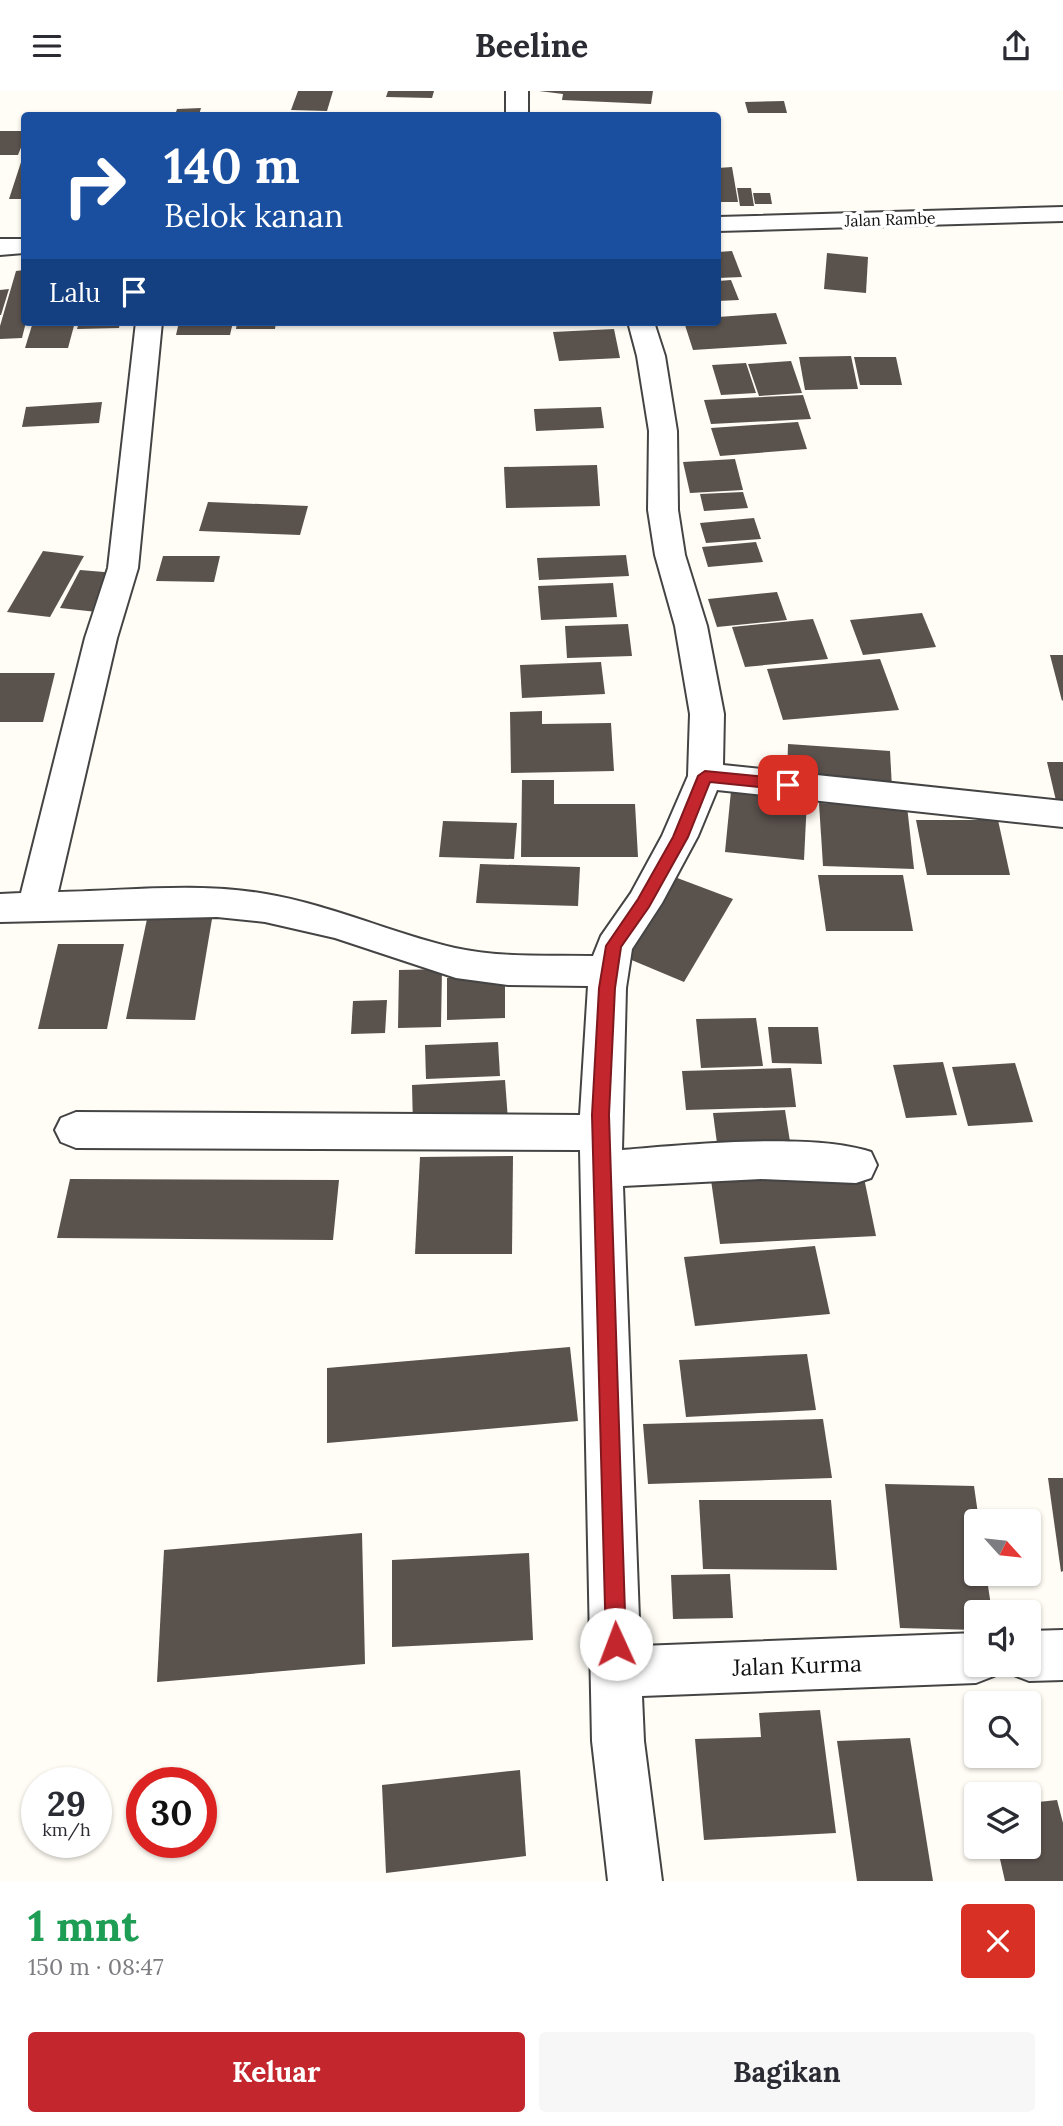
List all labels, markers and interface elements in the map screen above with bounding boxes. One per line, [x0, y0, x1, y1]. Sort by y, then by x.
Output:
text: Beeline [475, 25, 588, 66]
icon: menu [28, 27, 66, 65]
icon: share [997, 27, 1035, 65]
text: 140 m [164, 134, 300, 196]
icon: right [49, 140, 140, 231]
text: Belok kanan [164, 195, 343, 236]
street label: Jalan Rambe [843, 207, 936, 231]
icon: arrive [115, 273, 153, 311]
text: Lalu [49, 276, 101, 309]
pin [758, 755, 818, 815]
icon: arrive [769, 766, 807, 804]
north arrow [964, 1509, 1041, 1585]
map controls [964, 1509, 1041, 1859]
button: sound [964, 1600, 1041, 1677]
position arrow [579, 1607, 653, 1681]
street label: Jalan Kurma [731, 1648, 863, 1682]
button: search [964, 1691, 1041, 1768]
speed limit sign: 30 [126, 1767, 217, 1858]
text: 29 [47, 1781, 86, 1826]
button: layers [964, 1782, 1041, 1859]
text: km/h [42, 1818, 91, 1841]
text: 1 mnt [28, 1899, 139, 1953]
button: close [961, 1904, 1035, 1978]
text: 150 m · 08:47 [28, 1952, 164, 1981]
button: Keluar [28, 2032, 525, 2112]
button: Bagikan [539, 2032, 1035, 2112]

